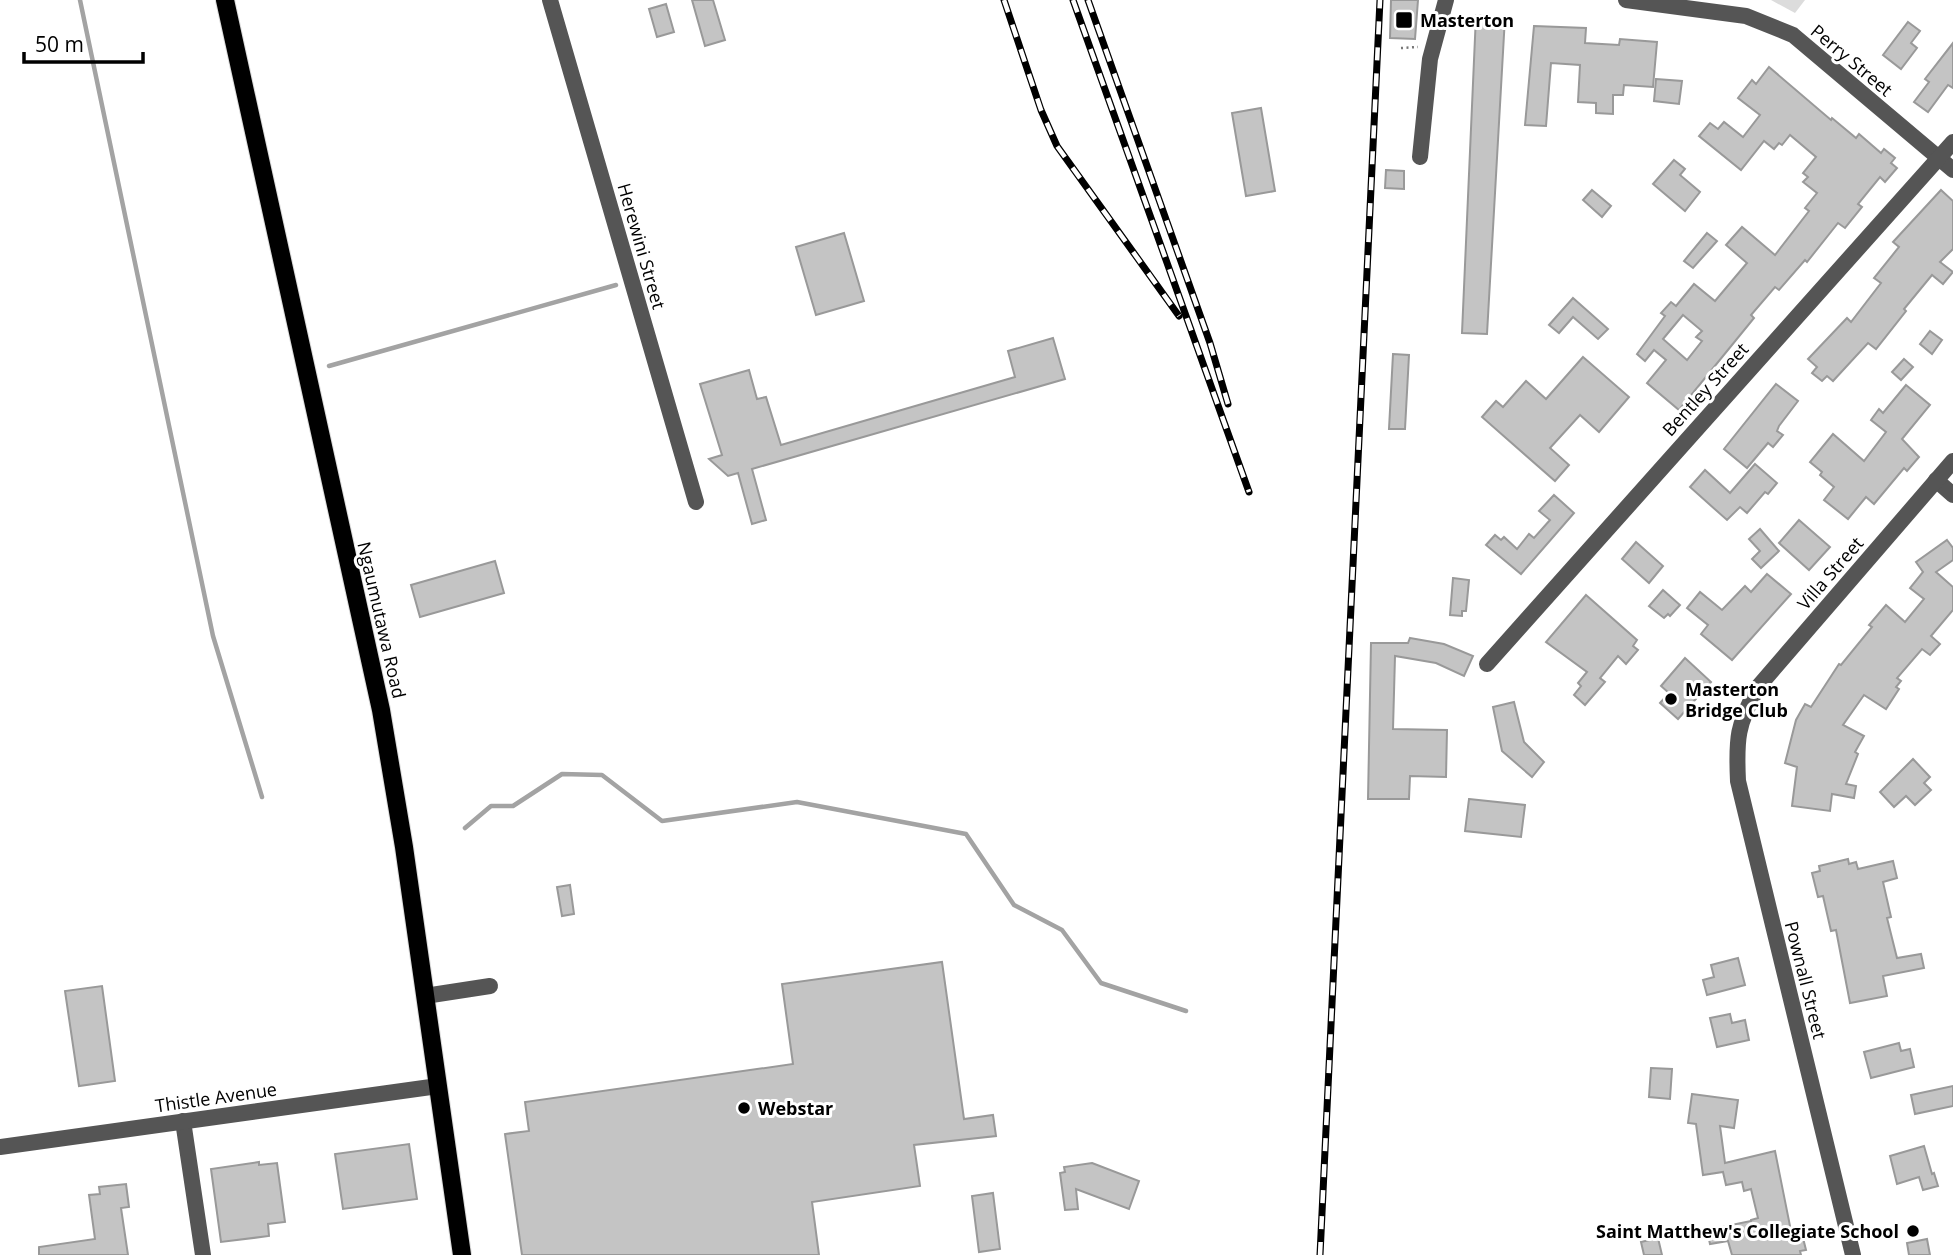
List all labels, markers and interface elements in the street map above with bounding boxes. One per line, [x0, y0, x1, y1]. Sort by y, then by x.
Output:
place label: Masterton [1420, 8, 1514, 32]
marker: Masterton [1394, 10, 1414, 30]
street label: Perry Street [1806, 19, 1898, 101]
scale bar [24, 21, 144, 65]
text: 50 m [35, 30, 84, 58]
street label: Herewini Street [613, 180, 671, 312]
street label: Bentley Street [1657, 337, 1753, 441]
street label: Villa Street [1792, 531, 1868, 615]
street label: Ngaumutawa Road [352, 539, 412, 701]
place label: Masterton Bridge Club [1685, 677, 1788, 722]
marker: Masterton Bridge Club [1663, 691, 1679, 707]
street label: Pownall Street [1780, 919, 1832, 1041]
street label: Thistle Avenue [154, 1077, 278, 1117]
place label: Webstar [758, 1096, 833, 1120]
marker: Webstar [736, 1100, 752, 1116]
place label: Saint Matthew's Collegiate School [1596, 1219, 1899, 1243]
marker: Saint Matthew's Collegiate School [1905, 1223, 1921, 1239]

